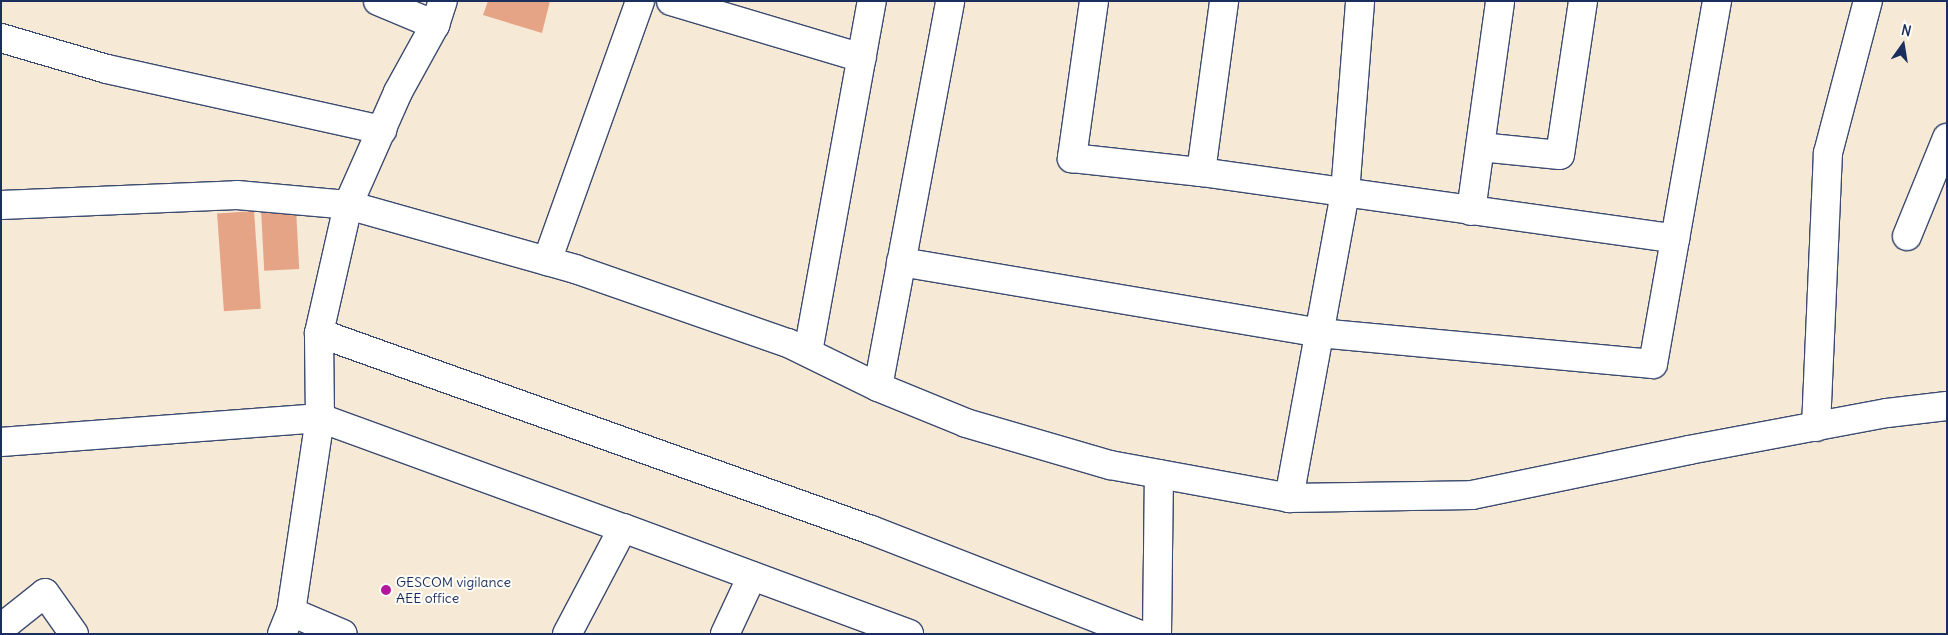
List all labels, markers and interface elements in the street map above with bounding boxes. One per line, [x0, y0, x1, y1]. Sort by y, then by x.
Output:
north arrow [1878, 20, 1928, 70]
text: N [1900, 21, 1913, 40]
place label: GESCOM vigilance AEE office [396, 574, 511, 606]
marker: GESCOM vigilance AEE office [380, 584, 392, 596]

